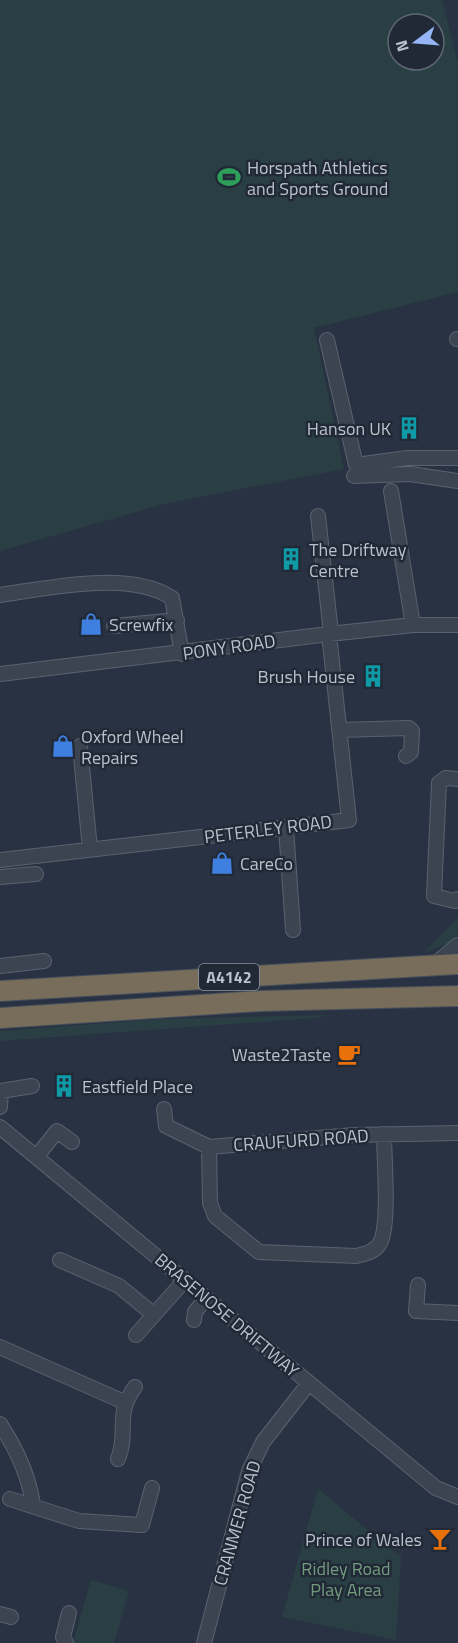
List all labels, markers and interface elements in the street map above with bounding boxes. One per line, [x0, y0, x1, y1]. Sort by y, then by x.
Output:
north arrow [386, 12, 446, 72]
text: N [389, 37, 415, 55]
place label: Horspath Athletics and Sports Ground [247, 154, 388, 202]
sports icon: Horspath Athletics and Sports Ground [216, 164, 242, 190]
place label: Hanson UK [307, 415, 391, 442]
building icon: Hanson UK [396, 415, 422, 441]
place label: The Driftway Centre [309, 536, 407, 584]
building icon: The Driftway Centre [278, 546, 304, 572]
shop icon: Screwfix [78, 611, 104, 637]
place label: Screwfix [109, 611, 173, 638]
street label: PONY ROAD [181, 627, 277, 667]
place label: Brush House [258, 663, 355, 690]
building icon: Brush House [360, 663, 386, 689]
place label: Oxford Wheel Repairs [81, 723, 184, 771]
shop icon: Oxford Wheel Repairs [50, 733, 76, 759]
street label: PETERLEY ROAD [203, 808, 333, 850]
shop icon: CareCo [209, 850, 235, 876]
place label: CareCo [240, 850, 293, 877]
road number: A4142 [199, 964, 259, 990]
place label: Waste2Taste [232, 1041, 331, 1068]
cafe icon: Waste2Taste [336, 1041, 362, 1067]
building icon: Eastfield Place [51, 1073, 77, 1099]
place label: Eastfield Place [82, 1073, 193, 1100]
street label: CRAUFURD ROAD [232, 1122, 370, 1158]
street label: BRASENOSE DRIFTWAY [149, 1246, 305, 1384]
street label: CRANMER ROAD [206, 1457, 268, 1589]
place label: Prince of Wales [305, 1526, 422, 1553]
bar icon: Prince of Wales [427, 1526, 453, 1552]
park label: Ridley Road Play Area [301, 1555, 391, 1603]

